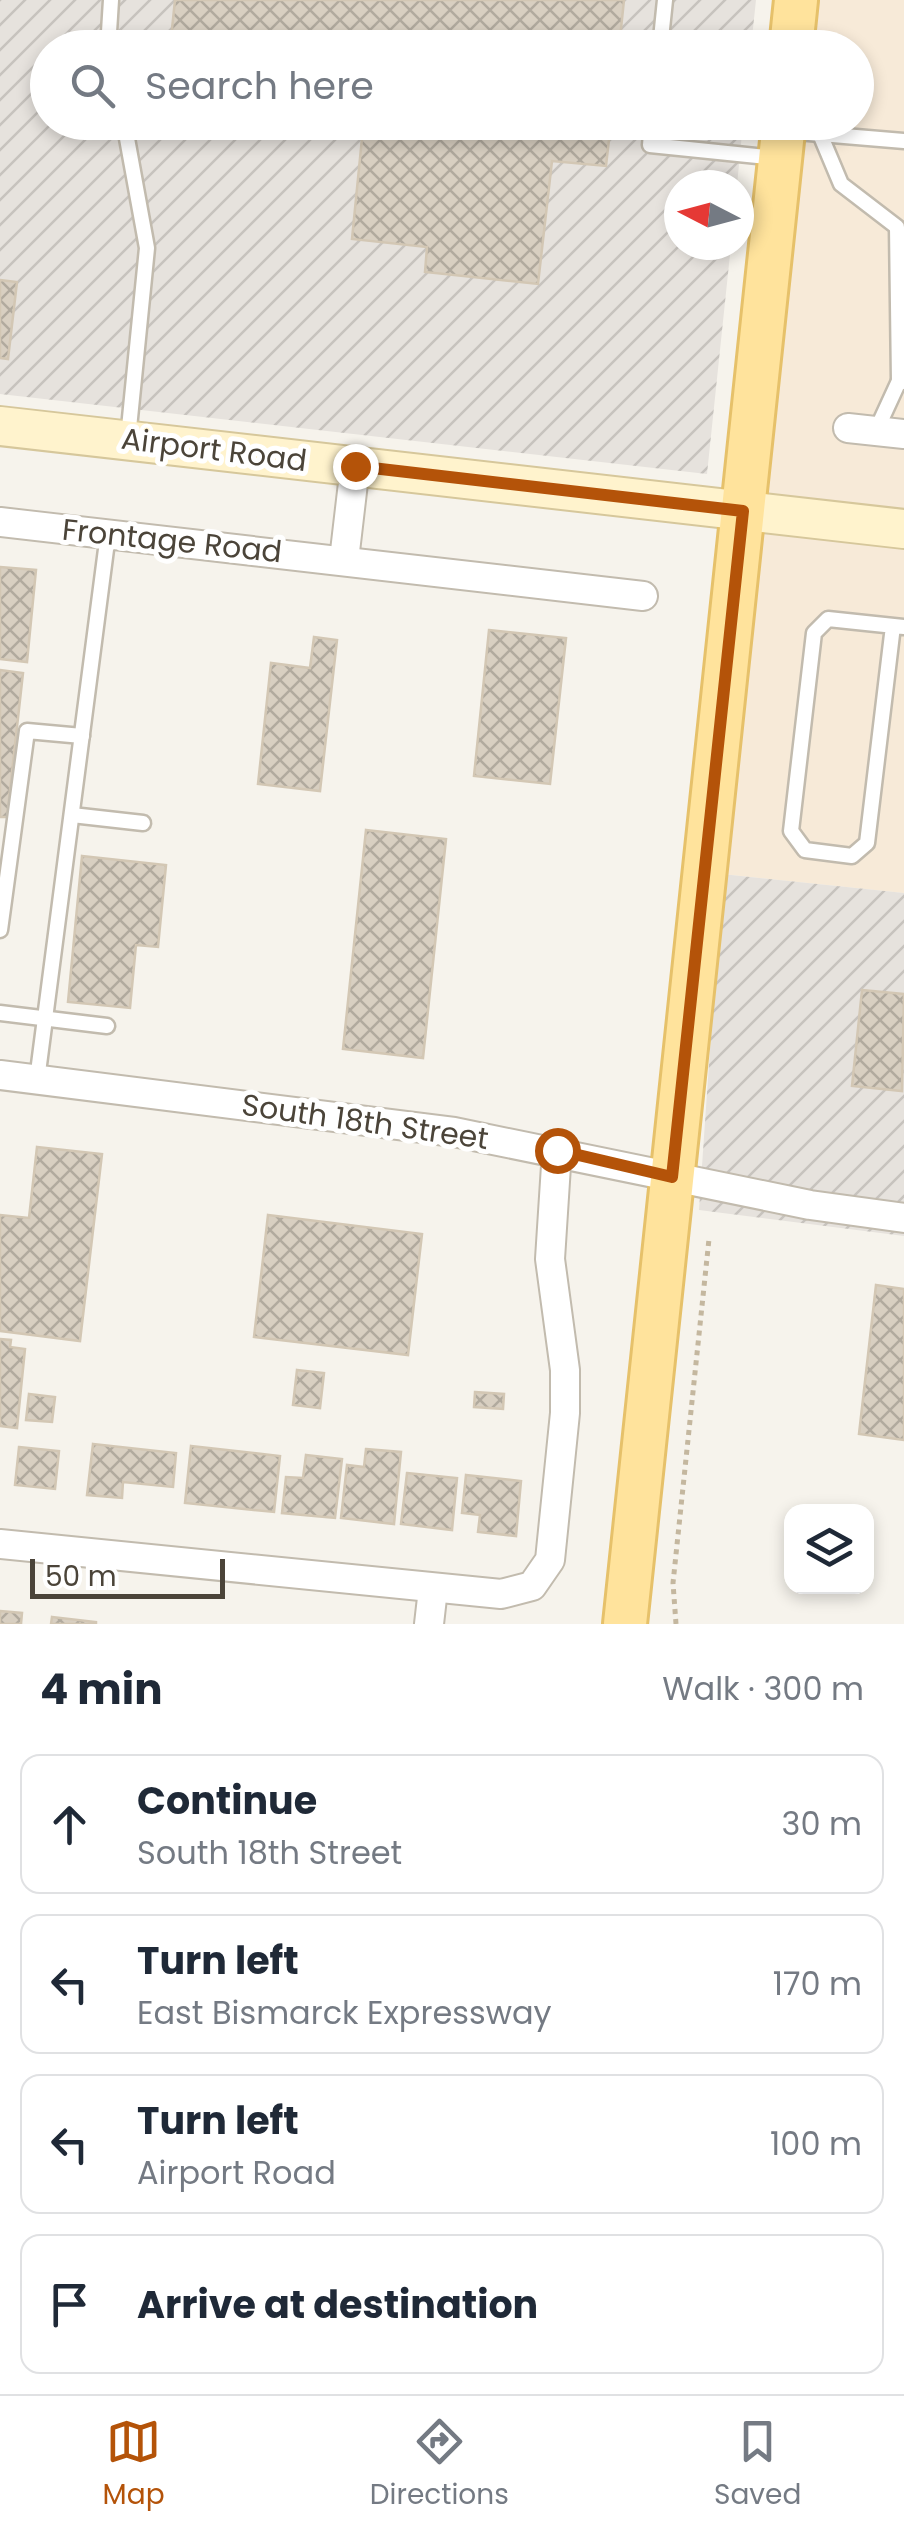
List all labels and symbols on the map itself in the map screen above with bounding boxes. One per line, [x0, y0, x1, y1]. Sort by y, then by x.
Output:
north arrow [664, 170, 754, 260]
street label: Airport Road [119, 417, 309, 482]
route end [333, 444, 379, 490]
street label: Frontage Road [60, 508, 284, 573]
street label: South 18th Street [239, 1083, 491, 1160]
route start [535, 1128, 581, 1174]
scale bar [30, 1554, 225, 1598]

